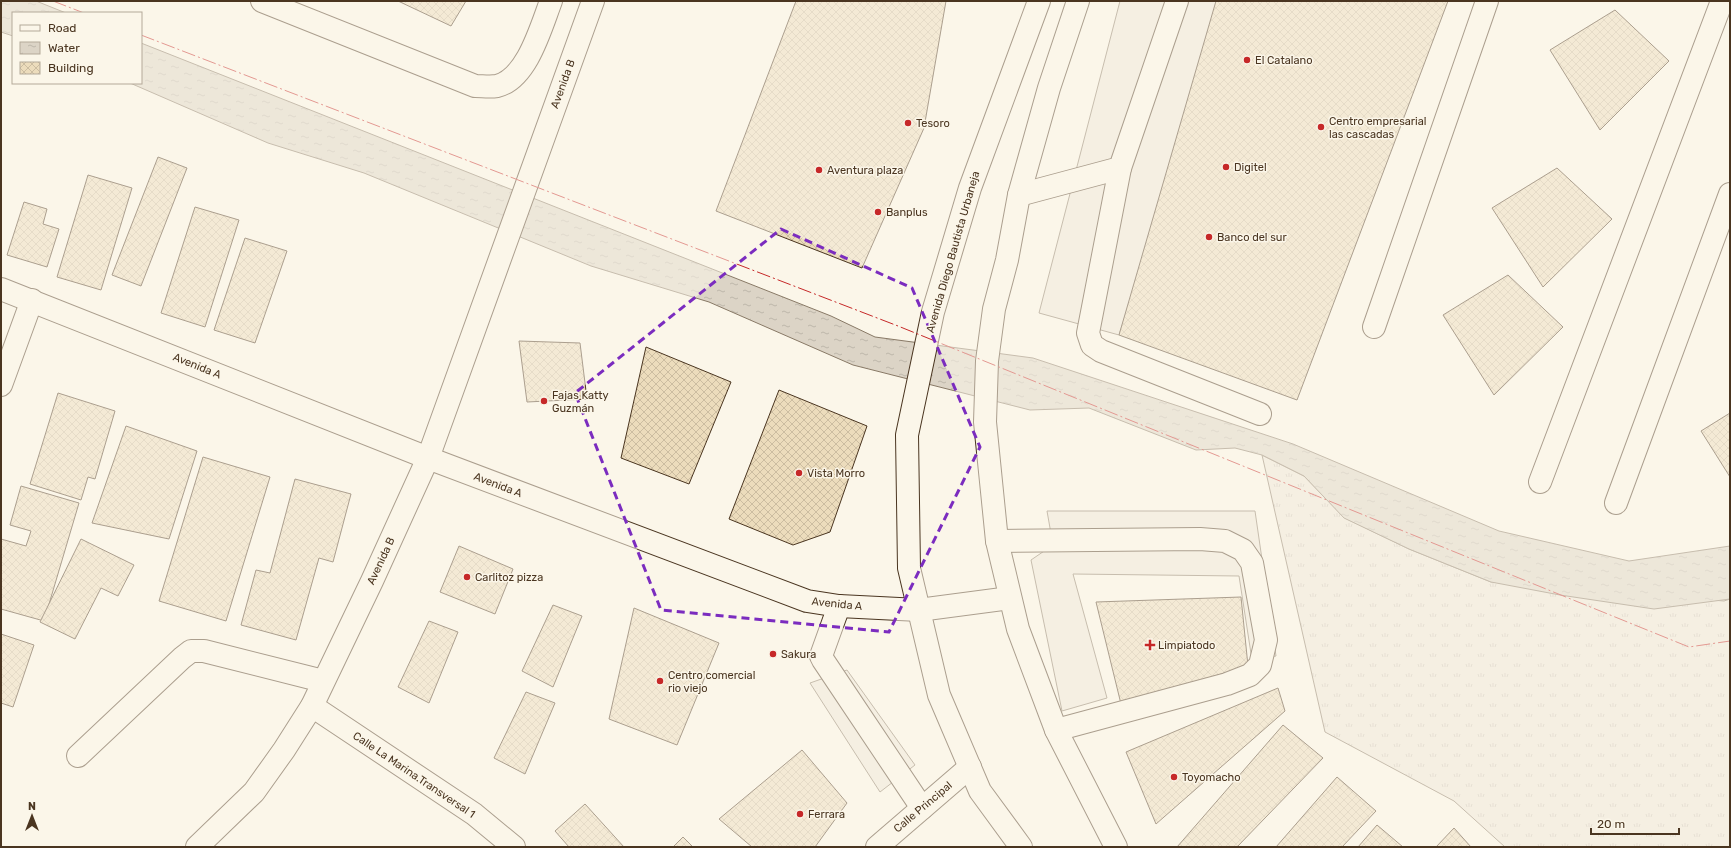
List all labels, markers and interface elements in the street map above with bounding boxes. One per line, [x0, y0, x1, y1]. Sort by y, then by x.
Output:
legend [12, 12, 142, 84]
text: Road [48, 21, 76, 35]
text: Water [48, 41, 80, 55]
place label: El Catalano [1255, 54, 1312, 67]
marker: El Catalano [1242, 55, 1252, 65]
street label: Avenida B [548, 58, 578, 110]
text: Building [48, 61, 94, 75]
place label: Centro empresarial las cascadas [1329, 115, 1426, 141]
place label: Tesoro [916, 117, 950, 130]
marker: Tesoro [903, 118, 913, 128]
marker: Centro empresarial las cascadas [1316, 122, 1326, 132]
place label: Digitel [1234, 161, 1267, 174]
marker: Digitel [1221, 162, 1231, 172]
place label: Aventura plaza [827, 164, 903, 177]
marker: Aventura plaza [814, 165, 824, 175]
street label: Avenida Diego Bautista Urbaneja [924, 170, 982, 334]
place label: Banplus [886, 206, 928, 219]
marker: Banplus [873, 207, 883, 217]
place label: Banco del sur [1217, 231, 1287, 244]
marker: Banco del sur [1204, 232, 1214, 242]
street label: Avenida A [171, 350, 224, 382]
place label: Fajas Katty Guzmán [552, 389, 609, 415]
marker: Fajas Katty Guzmán [539, 396, 549, 406]
place label: Vista Morro [807, 467, 865, 480]
marker: Vista Morro [794, 468, 804, 478]
street label: Avenida A [472, 470, 525, 500]
street label: Avenida B [364, 535, 398, 587]
place label: Carlitoz pizza [475, 571, 543, 584]
marker: Carlitoz pizza [462, 572, 472, 582]
street label: Avenida A [811, 595, 864, 613]
place label: Limpiatodo [1158, 639, 1215, 652]
marker: Limpiatodo [1145, 640, 1155, 650]
place label: Sakura [781, 648, 816, 661]
marker: Sakura [768, 649, 778, 659]
place label: Centro comercial rio viejo [668, 669, 755, 695]
marker: Centro comercial rio viejo [655, 676, 665, 686]
street label: Calle La Marina.Transversal 1 [350, 729, 478, 821]
place label: Toyomacho [1182, 771, 1241, 784]
marker: Toyomacho [1169, 772, 1179, 782]
street label: Calle Principal [891, 779, 955, 835]
north arrow [12, 796, 52, 836]
text: N [28, 800, 36, 813]
place label: Ferrara [808, 808, 845, 821]
marker: Ferrara [795, 809, 805, 819]
scale bar [1591, 810, 1679, 836]
text: 20 m [1597, 817, 1625, 831]

